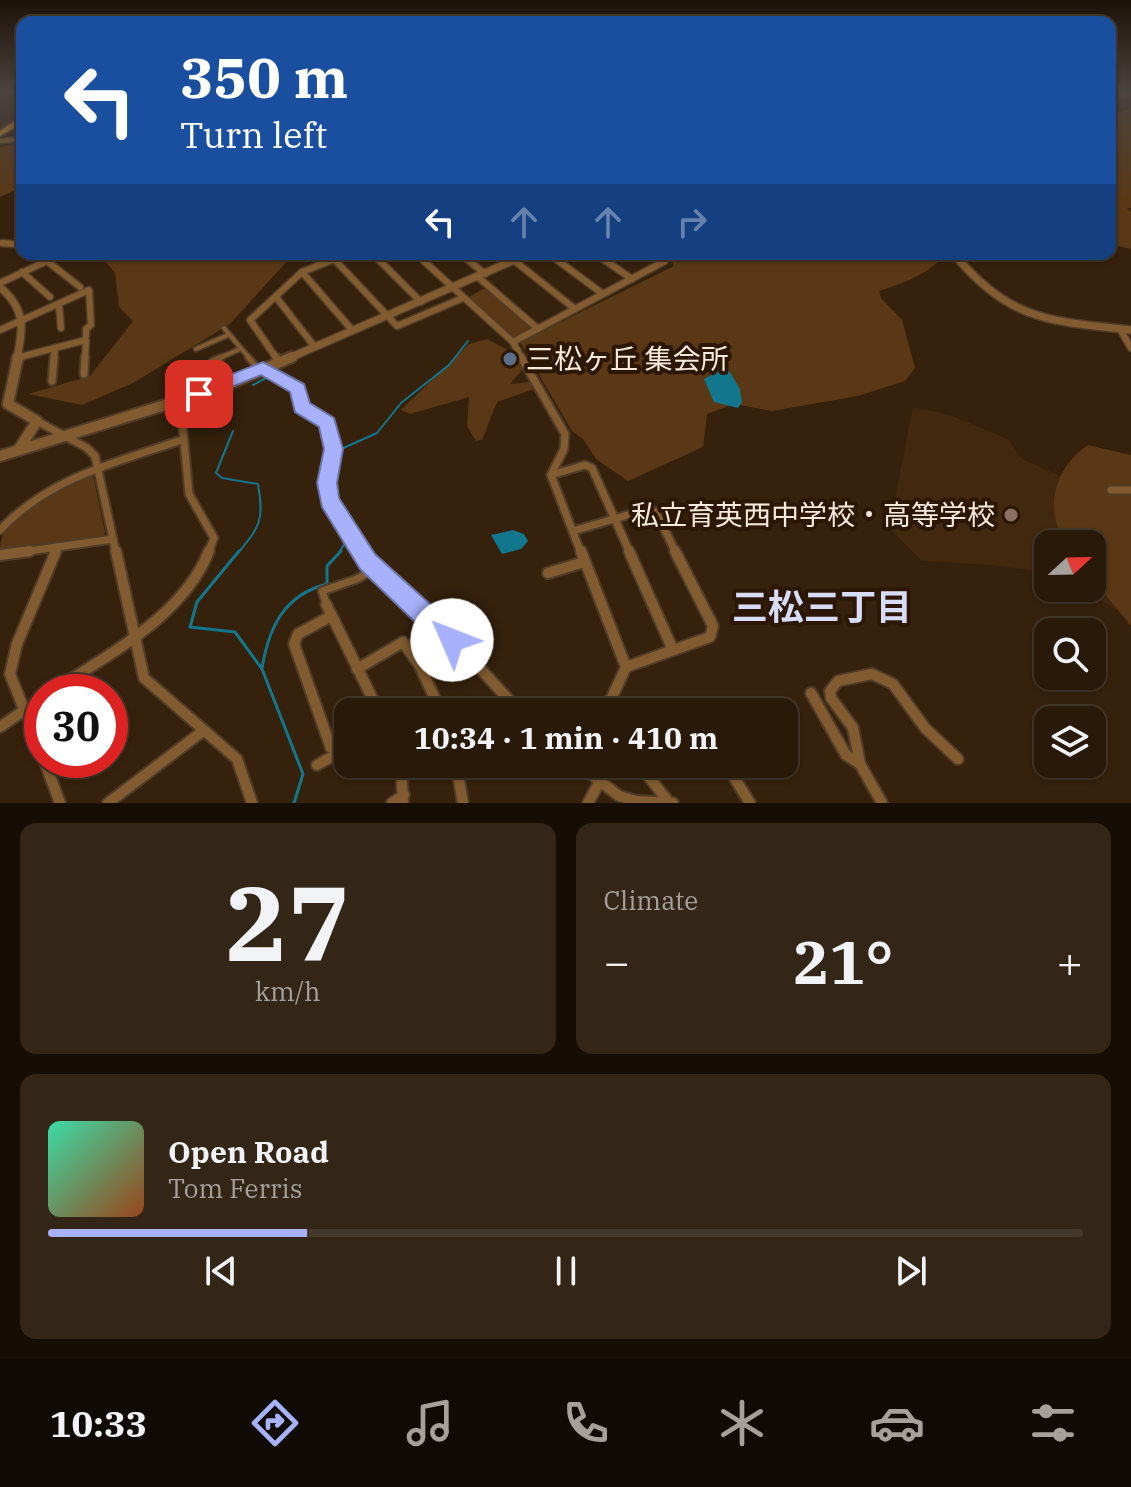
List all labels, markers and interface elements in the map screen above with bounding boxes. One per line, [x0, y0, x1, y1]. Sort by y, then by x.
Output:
text: 350 m [180, 41, 348, 113]
icon: left [48, 48, 152, 152]
text: Turn left [180, 111, 327, 158]
icon: left [418, 200, 462, 244]
icon: ahead [502, 200, 546, 244]
icon: ahead [586, 200, 630, 244]
icon: right [670, 200, 714, 244]
place label: 三松ヶ丘 集会所 [526, 340, 729, 377]
marker: 三松ヶ丘 集会所 [501, 350, 519, 368]
pin [165, 360, 233, 428]
icon: arrive [177, 372, 221, 416]
place label: 私立育英西中学校・高等学校 [631, 496, 995, 533]
marker: 私立育英西中学校・高等学校 [1002, 506, 1020, 524]
north arrow [1034, 530, 1106, 602]
map controls [1034, 530, 1106, 778]
district label: 三松三丁目 [732, 583, 912, 630]
position arrow [410, 598, 494, 682]
button: search [1034, 618, 1106, 690]
speed limit sign: 30 [24, 674, 128, 778]
button: layers [1034, 706, 1106, 778]
text: 10:34 · 1 min · 410 m [414, 718, 718, 757]
text: 27 [225, 854, 350, 990]
text: Climate [604, 883, 698, 917]
text: 21° [793, 922, 893, 1001]
text: − [604, 933, 630, 990]
text: + [1057, 933, 1083, 990]
text: km/h [255, 974, 321, 1008]
text: Open Road [168, 1132, 329, 1171]
text: Tom Ferris [168, 1171, 302, 1205]
icon: previous [199, 1249, 243, 1293]
icon: pause [544, 1249, 588, 1293]
icon: next [889, 1249, 933, 1293]
icon: directions [247, 1395, 303, 1451]
icon: music [402, 1395, 458, 1451]
icon: phone [558, 1395, 614, 1451]
icon: climate [714, 1395, 770, 1451]
icon: car [869, 1395, 925, 1451]
icon: filters [1025, 1395, 1081, 1451]
text: 10:33 [50, 1400, 147, 1447]

